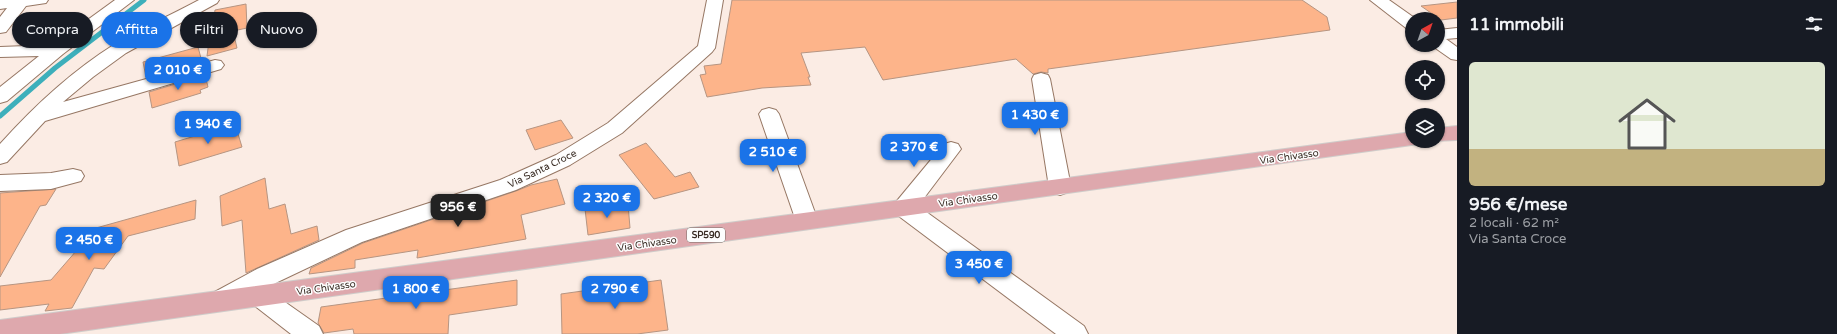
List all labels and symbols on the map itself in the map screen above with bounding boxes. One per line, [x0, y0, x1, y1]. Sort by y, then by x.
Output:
north arrow [1405, 12, 1445, 52]
pin: 2 010 € [141, 57, 215, 91]
pin: 1 430 € [998, 102, 1072, 136]
pin: 1 940 € [171, 111, 245, 145]
pin: 2 370 € [877, 134, 951, 168]
pin: 2 510 € [736, 139, 810, 173]
street label: Via Santa Croce [506, 147, 579, 191]
street label: Via Chivasso [1259, 147, 1319, 167]
pin: 2 320 € [570, 185, 644, 219]
street label: Via Chivasso [938, 190, 998, 210]
pin: 956 € [430, 194, 486, 228]
pin: 2 450 € [52, 227, 126, 261]
road number: SP590 [687, 228, 725, 242]
street label: Via Chivasso [617, 234, 677, 254]
pin: 3 450 € [942, 251, 1016, 285]
pin: 1 800 € [379, 276, 453, 310]
pin: 2 790 € [578, 276, 652, 310]
street label: Via Chivasso [296, 278, 356, 298]

